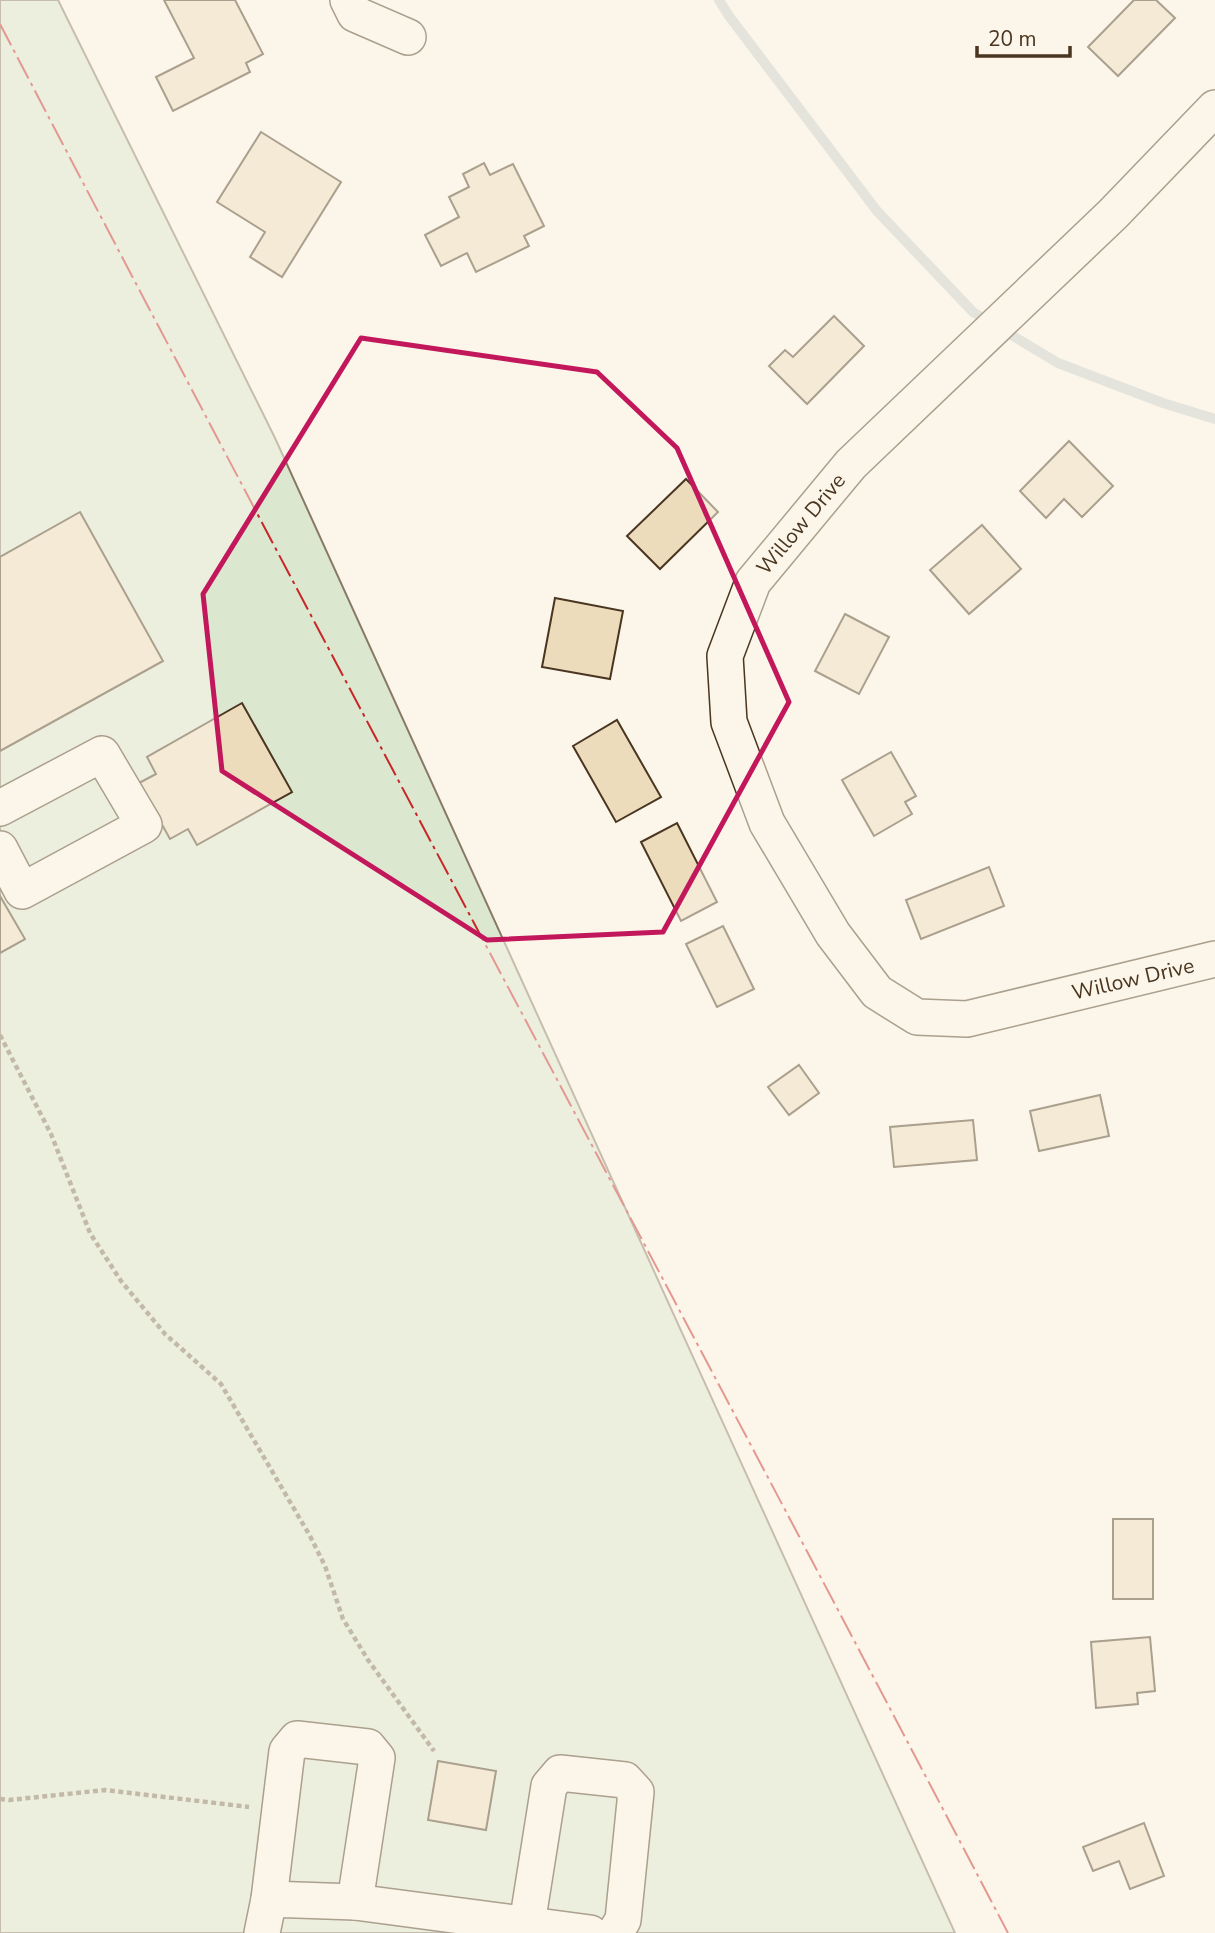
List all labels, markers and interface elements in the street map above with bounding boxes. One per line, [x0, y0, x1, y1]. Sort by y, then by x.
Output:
scale bar [977, 14, 1070, 58]
text: 20 m [988, 25, 1037, 53]
street label: Willow Drive [750, 467, 852, 581]
street label: Willow Drive [1069, 951, 1197, 1007]

